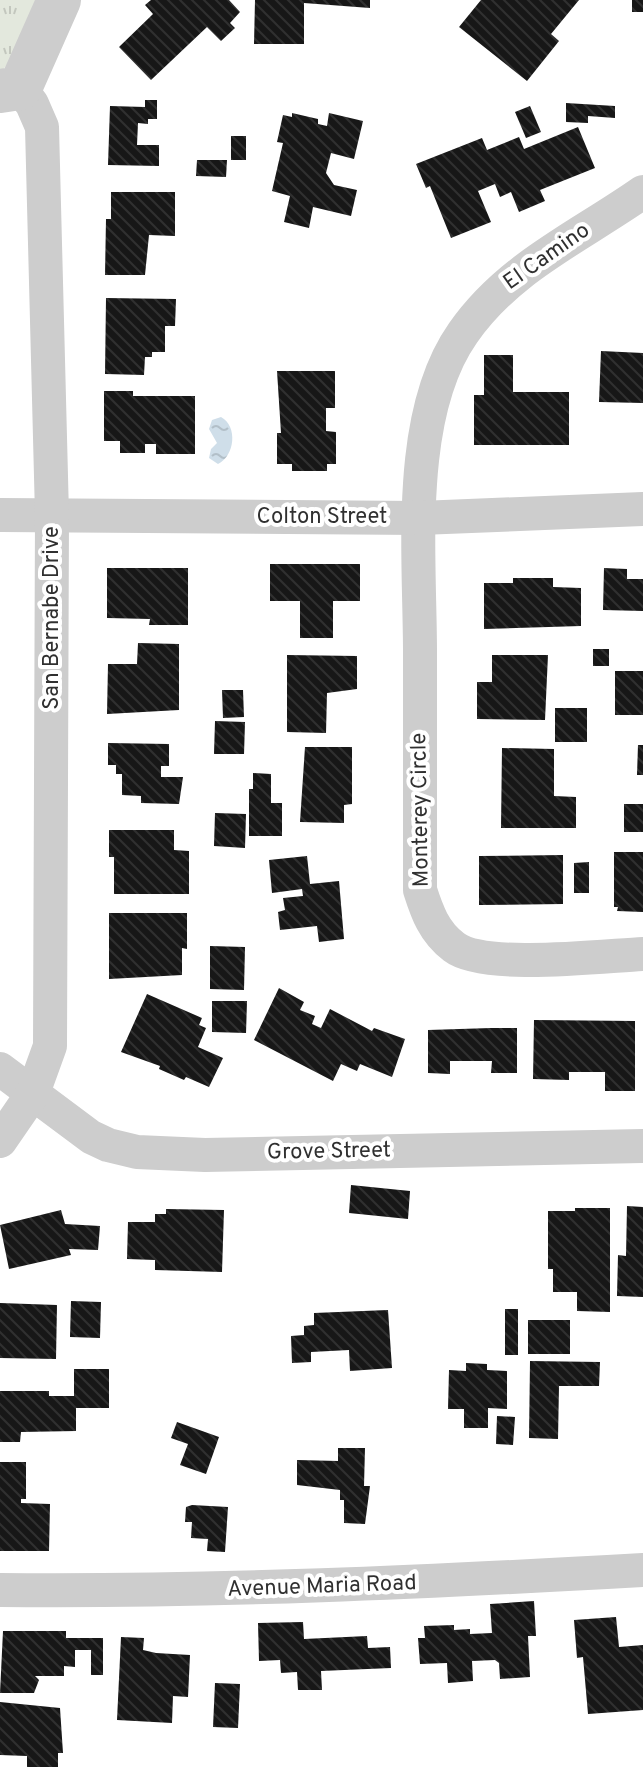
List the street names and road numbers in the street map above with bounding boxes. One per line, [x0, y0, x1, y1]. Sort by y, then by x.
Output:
street label: El Camino [499, 217, 595, 297]
street label: Colton Street [257, 504, 387, 531]
street label: San Bernabe Drive [39, 526, 66, 710]
street label: Monterey Circle [406, 732, 436, 888]
street label: Grove Street [267, 1137, 391, 1167]
street label: Avenue Maria Road [227, 1570, 417, 1604]

